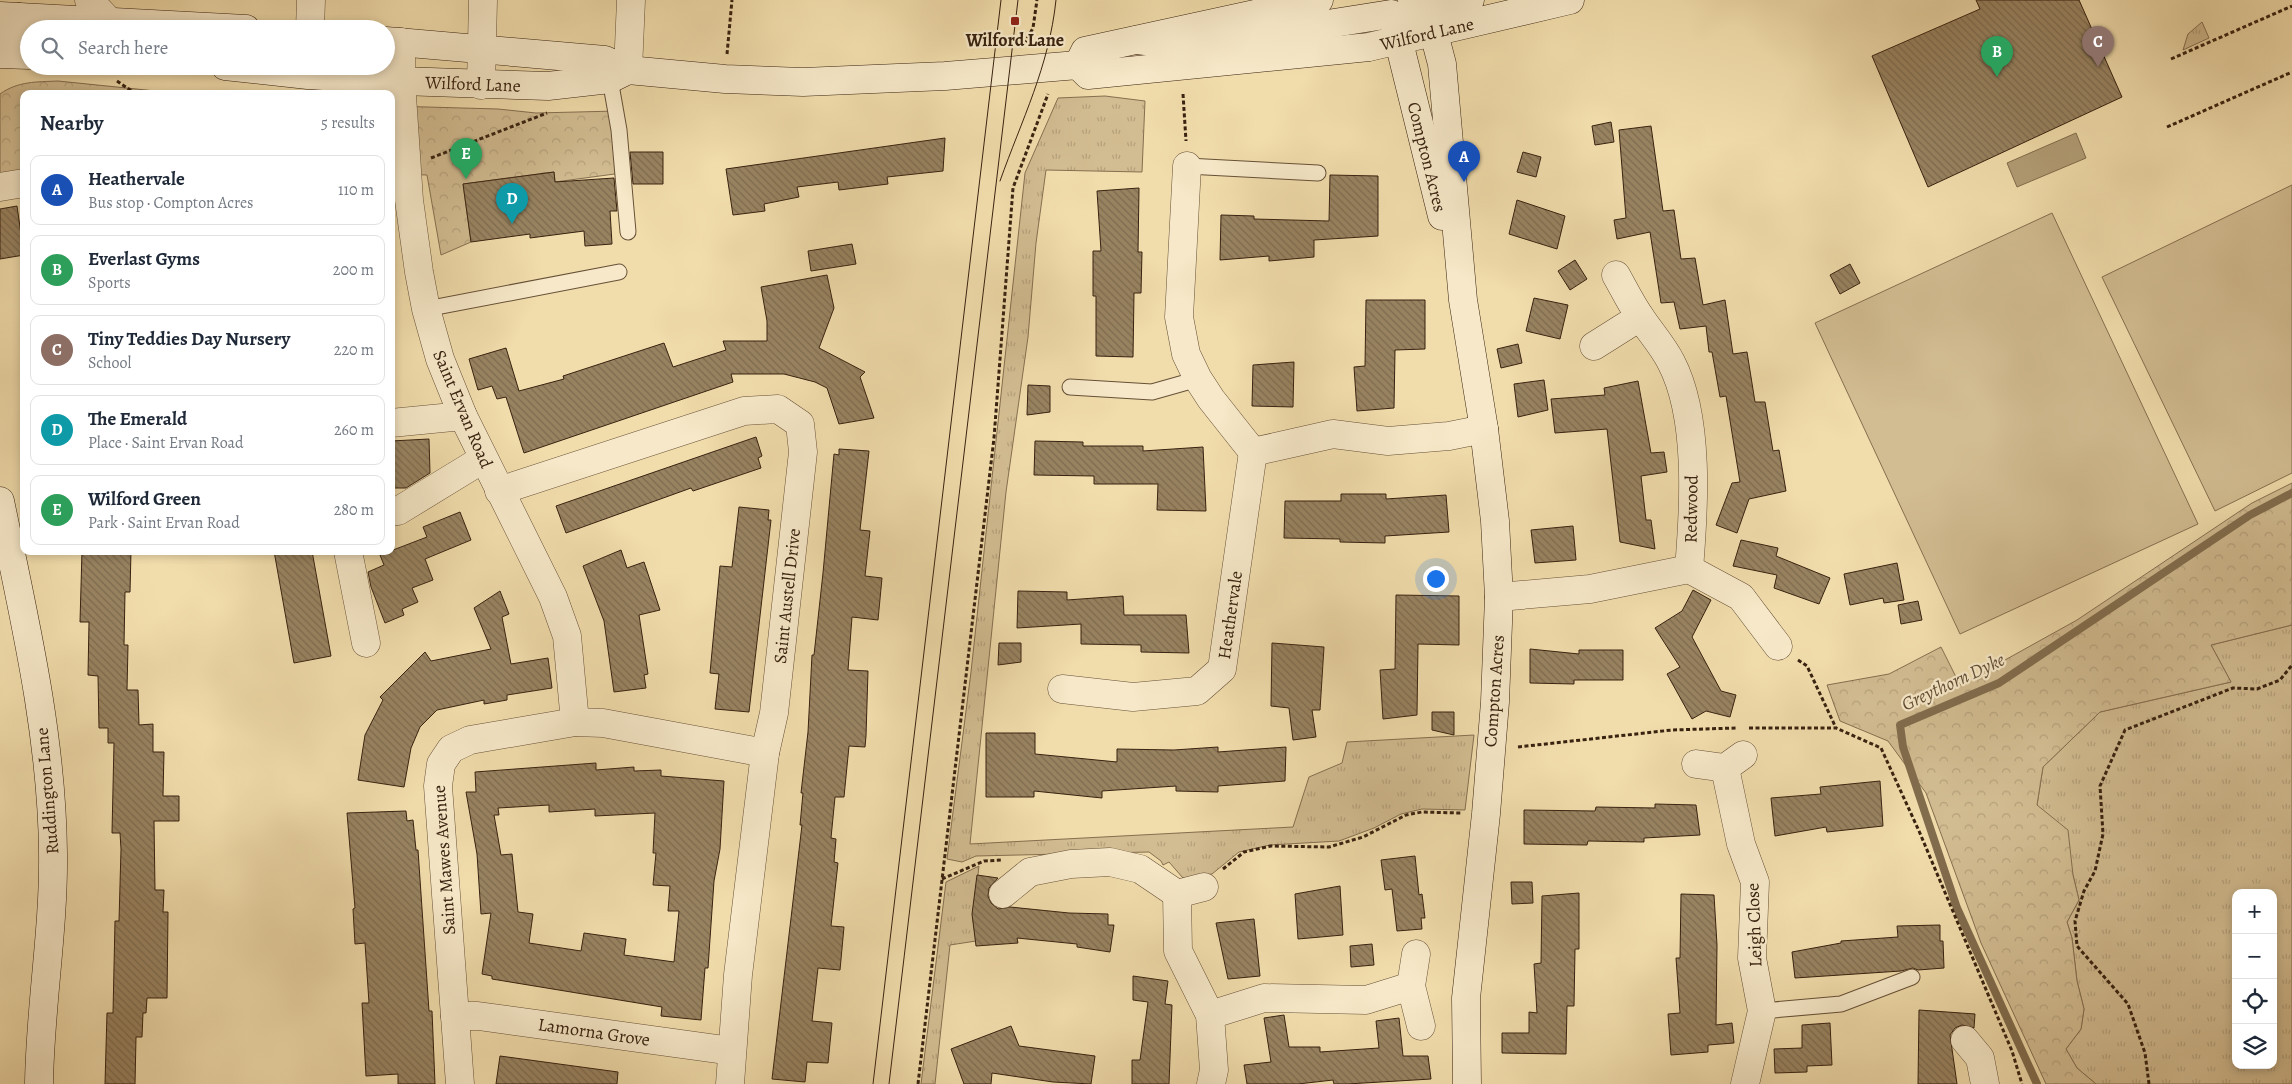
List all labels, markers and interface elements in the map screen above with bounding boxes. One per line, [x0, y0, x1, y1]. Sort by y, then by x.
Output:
street label: Wilford Lane [1377, 12, 1476, 57]
marker: Wilford Lane [1009, 15, 1021, 27]
search box [20, 20, 395, 75]
pin: C [2082, 26, 2114, 67]
place label: Wilford Lane [965, 28, 1064, 52]
icon: search [38, 34, 66, 62]
text: Search here [78, 35, 168, 61]
pin: B [1981, 36, 2013, 77]
street label: Wilford Lane [424, 70, 521, 98]
street label: Compton Acres [1402, 99, 1452, 215]
text: Nearby [40, 109, 103, 137]
text: 5 results [321, 112, 375, 134]
pin: E [450, 138, 482, 179]
pin: A [1448, 141, 1480, 182]
text: Heathervale [88, 166, 185, 192]
text: A [52, 179, 62, 201]
text: 110 m [338, 179, 374, 201]
pin: D [496, 183, 528, 224]
text: Bus stop · Compton Acres [88, 192, 254, 214]
text: Everlast Gyms [88, 246, 200, 272]
text: B [52, 259, 62, 281]
text: 200 m [333, 259, 374, 281]
text: Sports [88, 272, 131, 294]
text: Tiny Teddies Day Nursery [88, 326, 290, 352]
text: C [52, 339, 62, 361]
text: 220 m [334, 339, 374, 361]
street label: Saint Ervan Road [427, 346, 499, 472]
text: School [88, 352, 131, 374]
text: The Emerald [88, 406, 187, 432]
text: D [51, 419, 63, 441]
text: 260 m [334, 419, 374, 441]
text: Place · Saint Ervan Road [88, 432, 244, 454]
street label: Redwood [1678, 474, 1704, 543]
text: Wilford Green [88, 486, 201, 512]
text: E [52, 499, 62, 521]
text: 280 m [334, 499, 374, 521]
text: Park · Saint Ervan Road [88, 512, 240, 534]
street label: Saint Austell Drive [768, 527, 806, 665]
your location [1423, 566, 1449, 592]
street label: Heathervale [1212, 569, 1248, 661]
street label: Compton Acres [1478, 634, 1510, 748]
water label: Greythorn Dyke [1897, 647, 2009, 717]
street label: Ruddington Lane [29, 727, 65, 855]
street label: Saint Mawes Avenue [427, 784, 461, 936]
street label: Leigh Close [1741, 882, 1767, 968]
map controls [2232, 889, 2277, 1069]
button: + [2232, 889, 2277, 934]
button: − [2232, 934, 2277, 979]
button: locate [2232, 979, 2277, 1024]
street label: Lamorna Grove [536, 1012, 652, 1052]
button: layers [2232, 1024, 2277, 1069]

